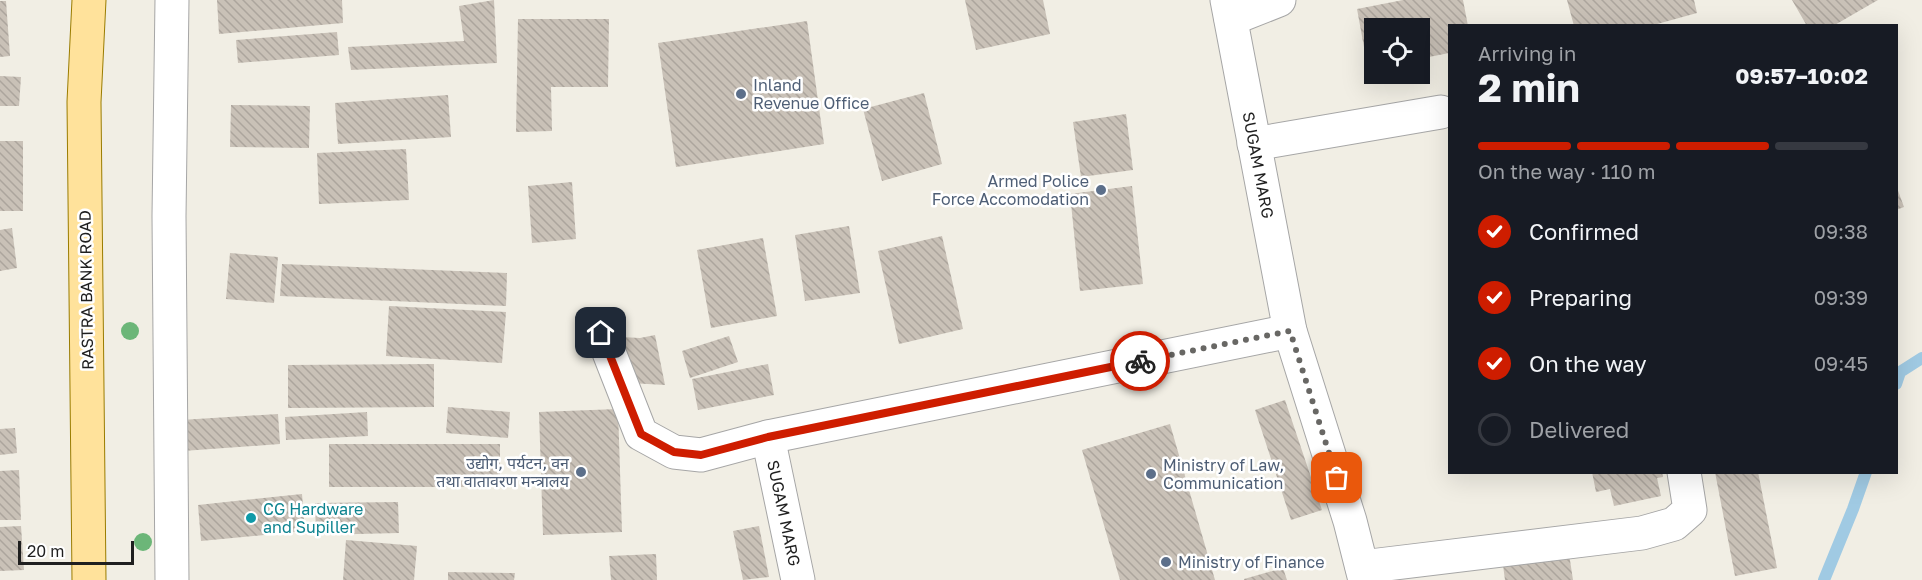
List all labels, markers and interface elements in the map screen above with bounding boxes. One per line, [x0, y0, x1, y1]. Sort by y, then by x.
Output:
map controls [1364, 18, 1430, 84]
button: locate [1364, 18, 1430, 84]
text: Arriving in [1478, 41, 1576, 65]
text: 09:57–10:02 [1735, 62, 1868, 89]
text: 2 min [1478, 64, 1580, 111]
place label: Inland Revenue Office [753, 75, 869, 113]
marker: Inland Revenue Office [734, 87, 748, 101]
street label: SUGAM MARG [1238, 110, 1278, 220]
text: On the way · 110 m [1478, 159, 1655, 183]
place label: Armed Police Force Accomodation [932, 171, 1089, 209]
marker: Armed Police Force Accomodation [1094, 183, 1108, 197]
street label: RASTRA BANK ROAD [75, 210, 97, 370]
icon: check [1478, 215, 1511, 248]
text: Confirmed [1529, 218, 1639, 245]
text: 09:38 [1814, 219, 1868, 243]
icon: check [1478, 281, 1511, 314]
text: Preparing [1529, 284, 1632, 311]
text: 09:39 [1814, 285, 1868, 309]
pin [575, 307, 626, 358]
icon: home [584, 316, 617, 349]
courier [1110, 331, 1170, 391]
icon: bike [1124, 345, 1157, 378]
icon: check [1478, 347, 1511, 380]
text: On the way [1529, 350, 1647, 377]
text: 09:45 [1814, 351, 1868, 375]
text: Delivered [1529, 416, 1629, 443]
pin [1311, 452, 1362, 503]
place label: उद्योग, पर्यटन, वन तथा वातावरण मन्त्रालय [436, 453, 570, 491]
place label: Ministry of Law, Communication [1163, 455, 1284, 493]
street label: SUGAM MARG [763, 458, 805, 568]
icon: bag [1320, 461, 1353, 494]
marker: उद्योग, पर्यटन, वन तथा वातावरण मन्त्रालय [574, 465, 588, 479]
marker: Ministry of Law, Communication [1144, 467, 1158, 481]
place label: CG Hardware and Supiller [263, 499, 363, 537]
marker: CG Hardware and Supiller [244, 511, 258, 525]
scale bar [18, 538, 134, 566]
text: 20 m [27, 541, 64, 561]
place label: Ministry of Finance [1178, 552, 1325, 572]
marker: Ministry of Finance [1159, 555, 1173, 569]

